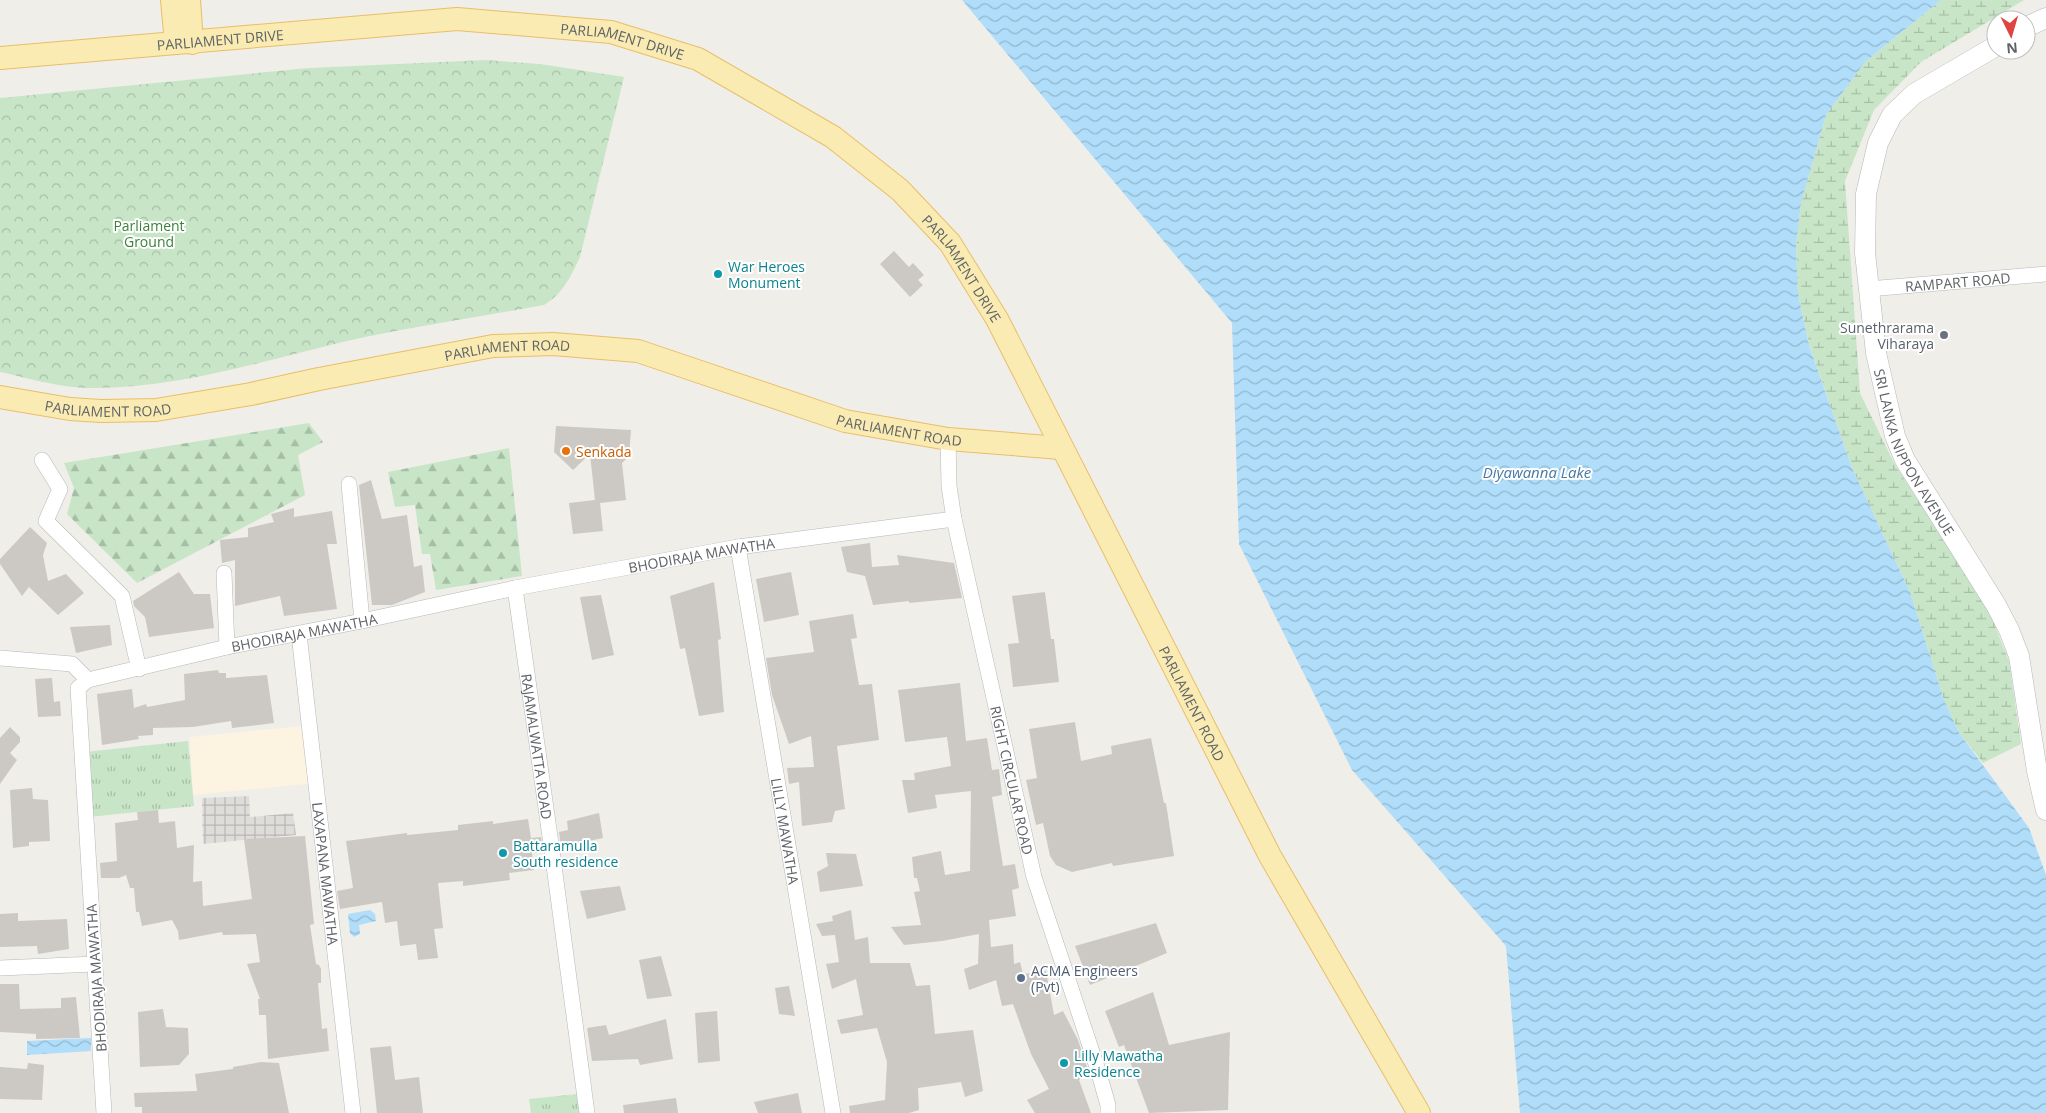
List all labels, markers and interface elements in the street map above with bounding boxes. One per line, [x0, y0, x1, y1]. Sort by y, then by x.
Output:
north arrow [1986, 10, 2036, 60]
street label: PARLIAMENT DRIVE [560, 18, 687, 64]
street label: PARLIAMENT DRIVE [156, 24, 284, 54]
text: N [2006, 38, 2019, 58]
street label: PARLIAMENT DRIVE [918, 210, 1006, 325]
park label: Parliament Ground [113, 216, 185, 251]
place label: War Heroes Monument [728, 257, 805, 292]
marker: War Heroes Monument [712, 268, 724, 280]
street label: RAMPART ROAD [1904, 268, 2011, 295]
place label: Sunethrarama Viharaya [1840, 318, 1934, 353]
marker: Sunethrarama Viharaya [1938, 329, 1950, 341]
street label: PARLIAMENT ROAD [442, 334, 571, 365]
street label: SRI LANKA NIPPON AVENUE [1870, 367, 1959, 539]
street label: PARLIAMENT ROAD [43, 395, 173, 421]
street label: PARLIAMENT ROAD [834, 409, 963, 450]
place label: Senkada [576, 442, 632, 461]
marker: Senkada [560, 445, 572, 457]
water label: Diyawanna Lake [1483, 462, 1592, 482]
street label: BHODIRAJA MAWATHA [627, 533, 776, 576]
street label: BHODIRAJA MAWATHA [230, 608, 379, 655]
street label: PARLIAMENT ROAD [1155, 642, 1230, 764]
street label: RAJAMALWATTA ROAD [518, 672, 557, 821]
street label: RIGHT CIRCULAR ROAD [987, 704, 1038, 856]
street label: LILLY MAWATHA [767, 776, 804, 886]
street label: LAXAPANA MAWATHA [309, 801, 343, 946]
place label: Battaramulla South residence [513, 836, 618, 871]
marker: Battaramulla South residence [497, 847, 509, 859]
street label: BHODIRAJA MAWATHA [81, 903, 111, 1053]
place label: ACMA Engineers (Pvt) [1031, 961, 1138, 996]
marker: ACMA Engineers (Pvt) [1015, 972, 1027, 984]
place label: Lilly Mawatha Residence [1074, 1046, 1163, 1081]
marker: Lilly Mawatha Residence [1058, 1057, 1070, 1069]

